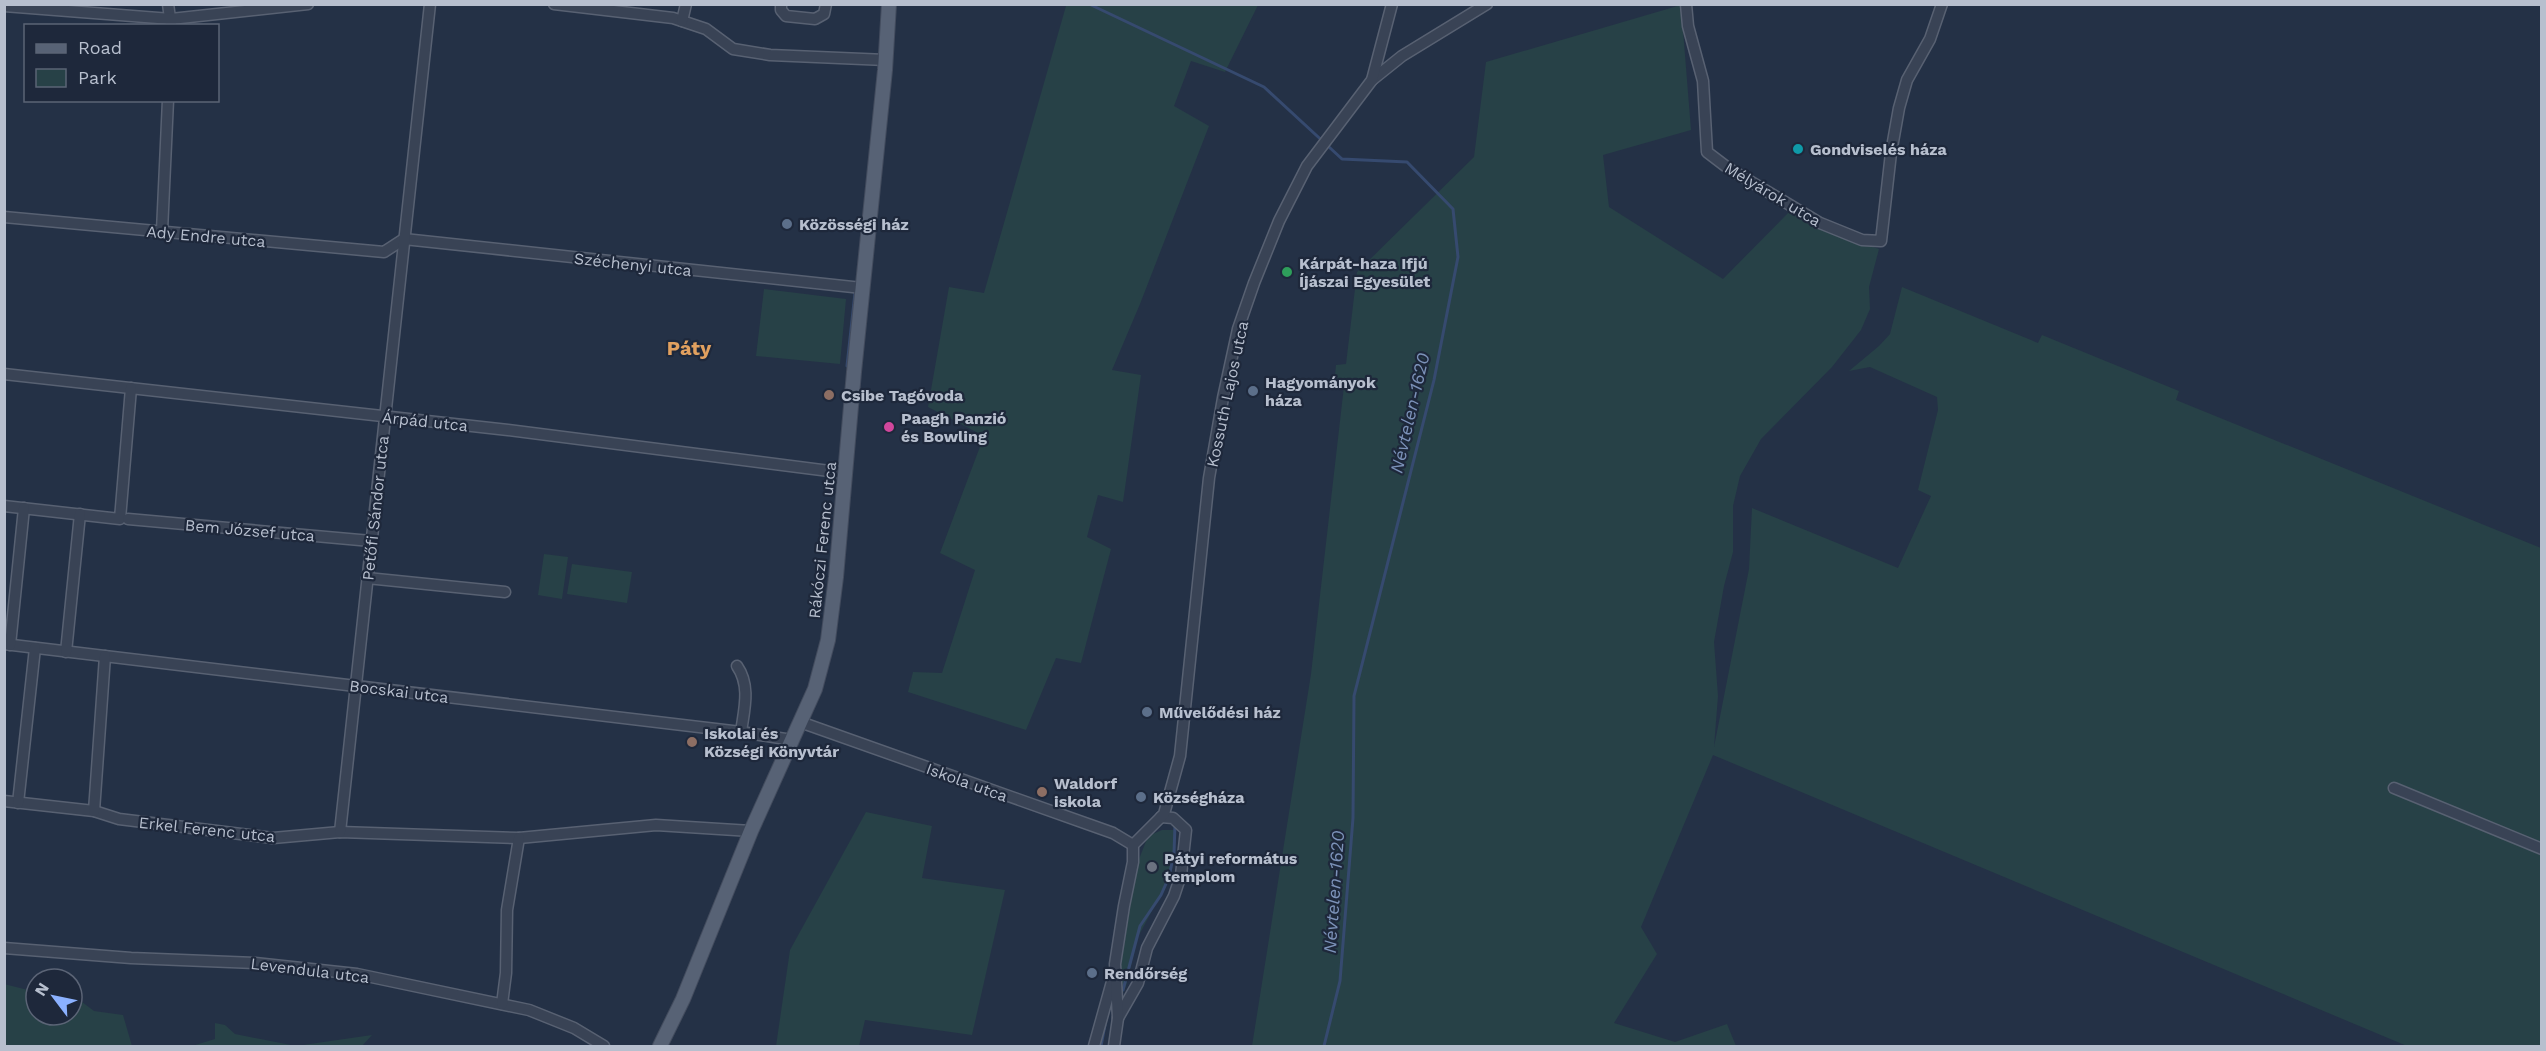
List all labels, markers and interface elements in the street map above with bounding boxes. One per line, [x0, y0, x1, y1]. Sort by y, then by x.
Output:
legend [24, 24, 219, 102]
text: Road [78, 37, 122, 58]
text: Park [78, 67, 117, 88]
place label: Gondviselés háza [1810, 140, 1948, 159]
marker: Gondviselés háza [1791, 142, 1805, 156]
street label: Mélyárok utca [1721, 158, 1824, 231]
place label: Közösségi ház [799, 215, 909, 234]
marker: Közösségi ház [780, 217, 794, 231]
street label: Ady Endre utca [146, 222, 266, 251]
street label: Széchenyi utca [573, 249, 693, 280]
place label: Kárpát-haza Ifjú Íjászai Egyesület [1299, 254, 1430, 291]
marker: Kárpát-haza Ifjú Íjászai Egyesület [1280, 265, 1294, 279]
street label: Kossuth Lajos utca [1203, 319, 1252, 469]
district label: Páty [667, 336, 712, 360]
water label: Névtelen-1620 [1385, 351, 1434, 475]
place label: Hagyományok háza [1265, 373, 1376, 410]
marker: Hagyományok háza [1246, 384, 1260, 398]
place label: Csibe Tagóvoda [841, 386, 964, 405]
marker: Csibe Tagóvoda [822, 388, 836, 402]
street label: Árpád utca [381, 408, 469, 435]
place label: Paagh Panzió és Bowling [901, 409, 1007, 446]
marker: Paagh Panzió és Bowling [882, 420, 896, 434]
street label: Petőfi Sándor utca [358, 435, 393, 581]
street label: Rákóczi Ferenc utca [805, 461, 840, 620]
street label: Bem József utca [184, 515, 316, 546]
street label: Bocskai utca [348, 676, 450, 707]
place label: Művelődési ház [1159, 703, 1281, 722]
marker: Művelődési ház [1140, 705, 1154, 719]
place label: Iskolai és Községi Könyvtár [704, 724, 839, 761]
marker: Iskolai és Községi Könyvtár [685, 735, 699, 749]
street label: Iskola utca [924, 759, 1010, 806]
place label: Waldorf iskola [1054, 774, 1117, 811]
marker: Waldorf iskola [1035, 785, 1049, 799]
place label: Községháza [1153, 788, 1245, 807]
marker: Községháza [1134, 790, 1148, 804]
street label: Erkel Ferenc utca [138, 813, 276, 846]
water label: Névtelen-1620 [1319, 830, 1348, 954]
place label: Pátyi református templom [1164, 849, 1298, 886]
marker: Pátyi református templom [1145, 860, 1159, 874]
street label: Levendula utca [250, 954, 370, 987]
place label: Rendőrség [1104, 964, 1187, 983]
marker: Rendőrség [1085, 966, 1099, 980]
north arrow [24, 967, 84, 1027]
text: N [31, 979, 53, 999]

